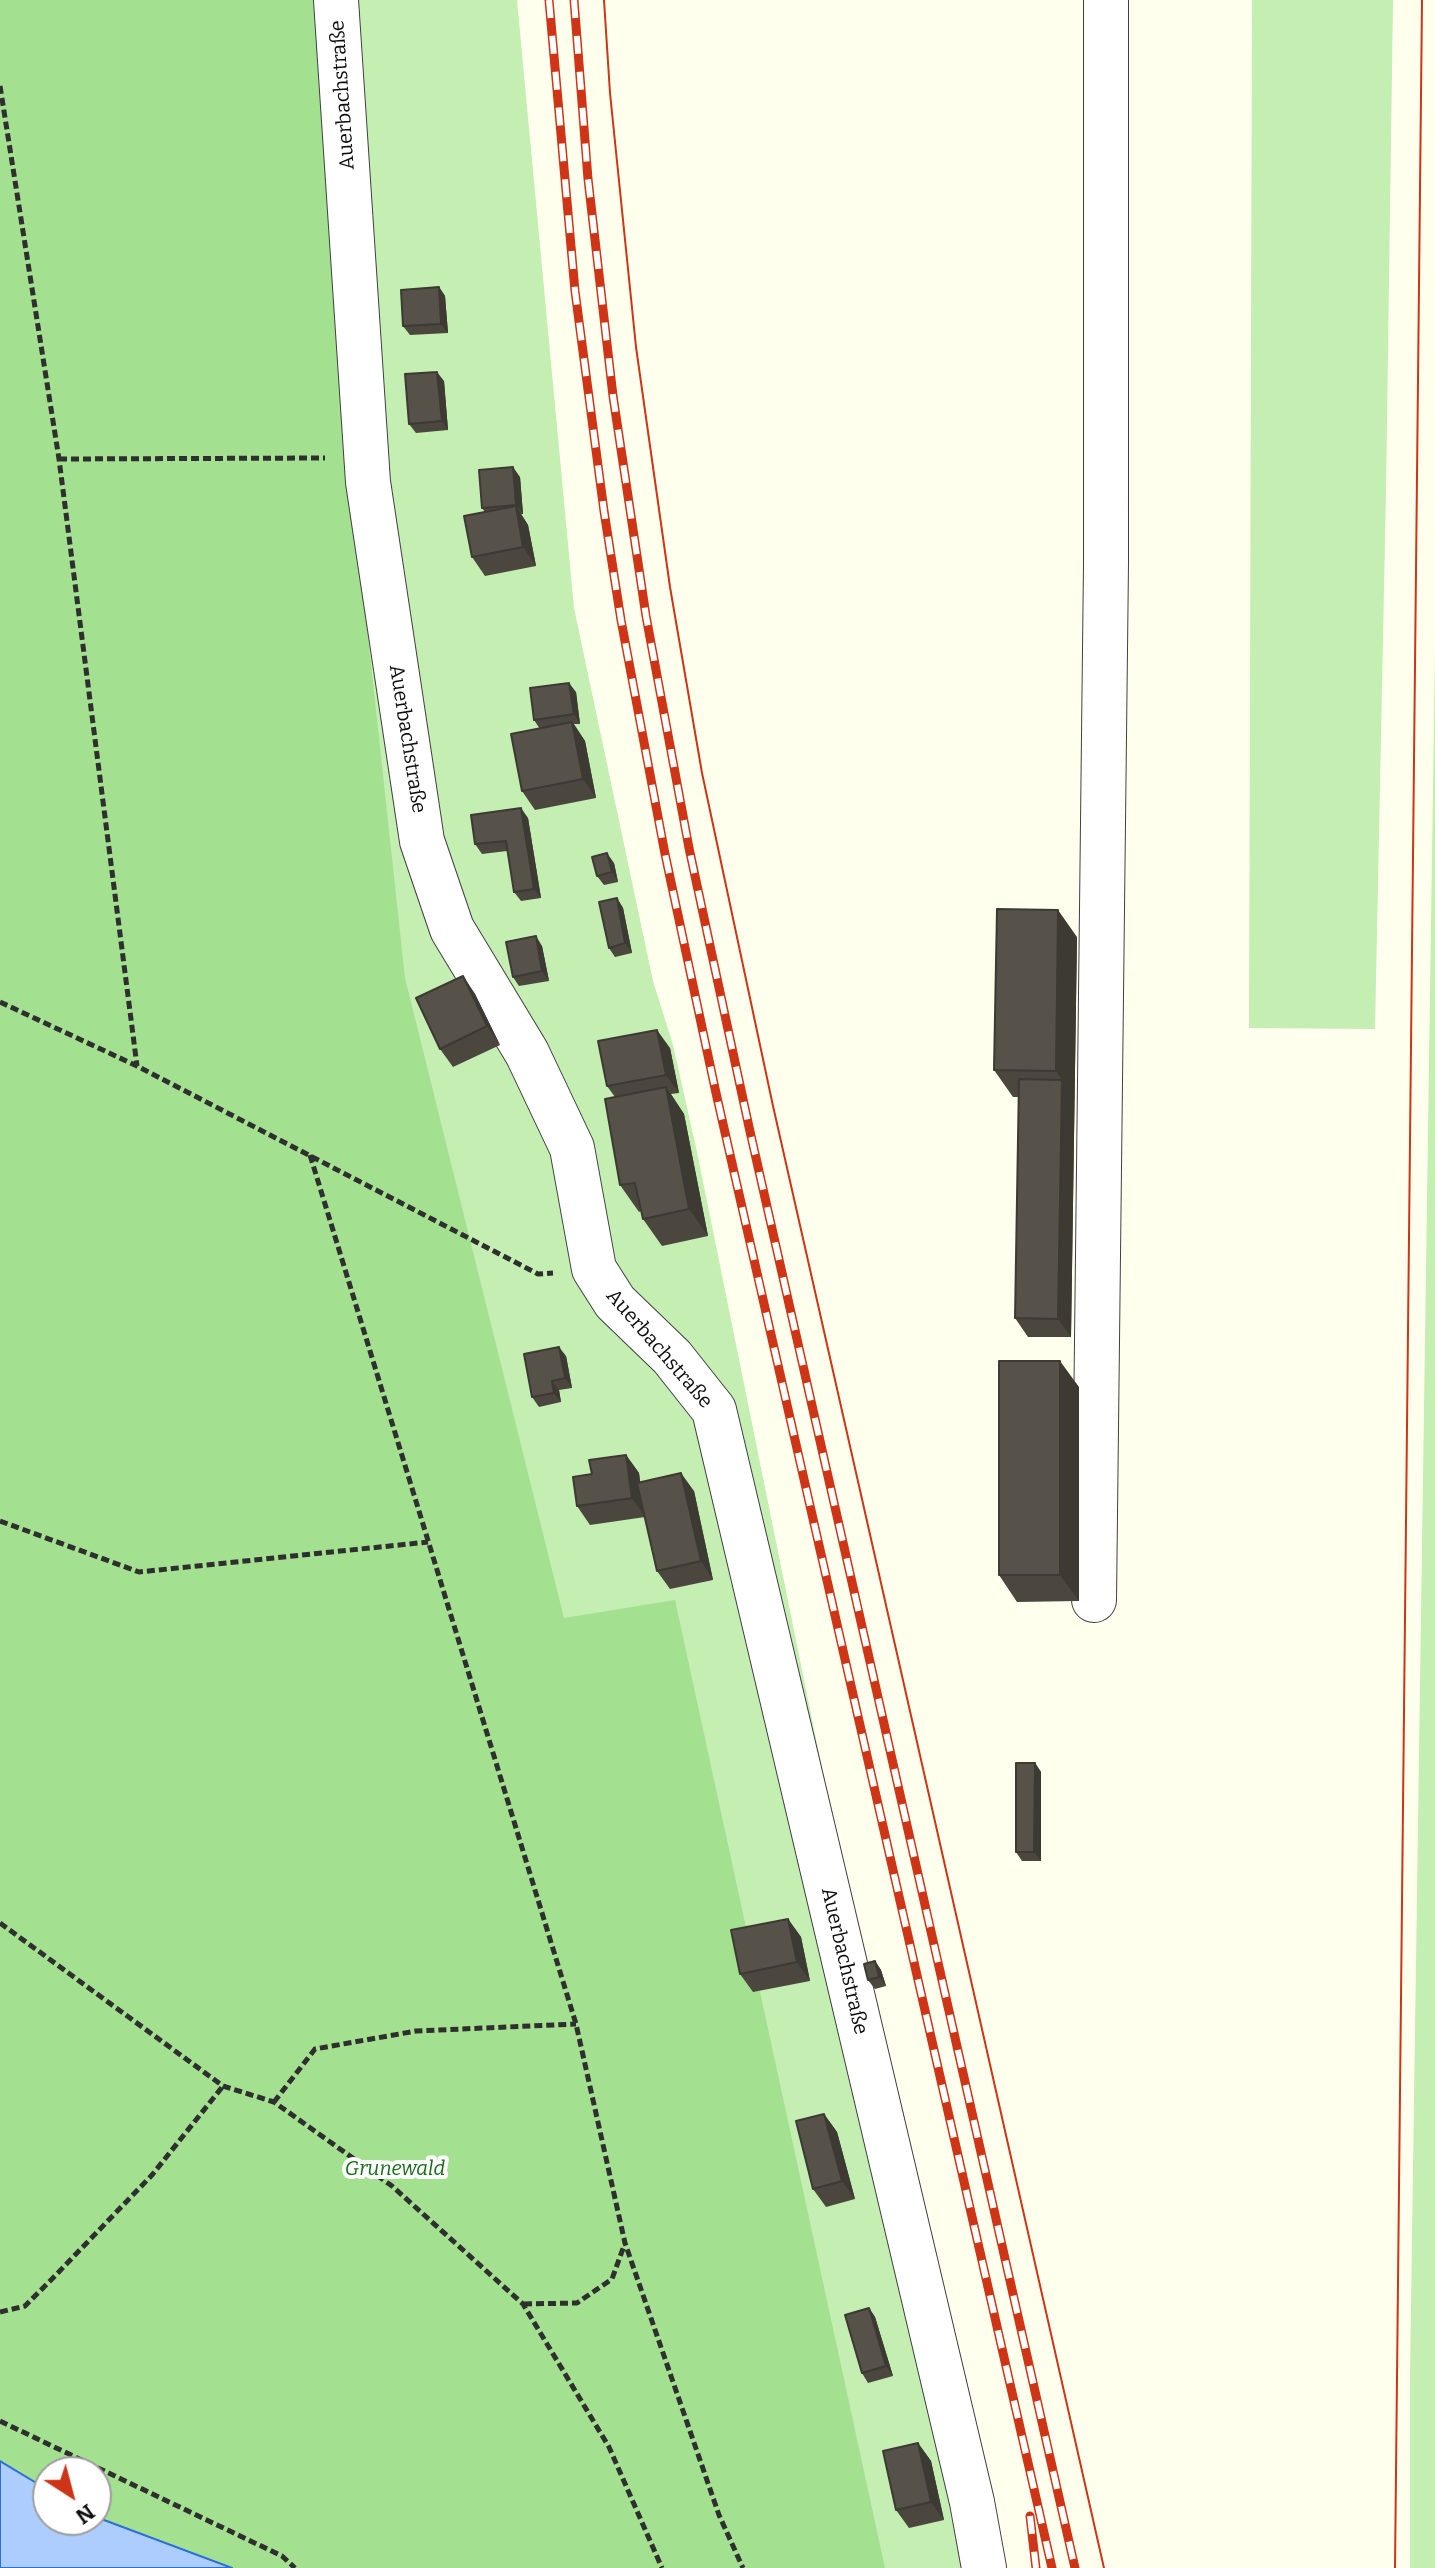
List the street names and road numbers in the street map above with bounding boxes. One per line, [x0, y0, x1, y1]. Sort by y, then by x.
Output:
street label: Auerbachstraße [326, 19, 360, 171]
street label: Auerbachstraße [383, 663, 431, 815]
street label: Auerbachstraße [601, 1285, 717, 1413]
street label: Auerbachstraße [815, 1885, 873, 2037]

